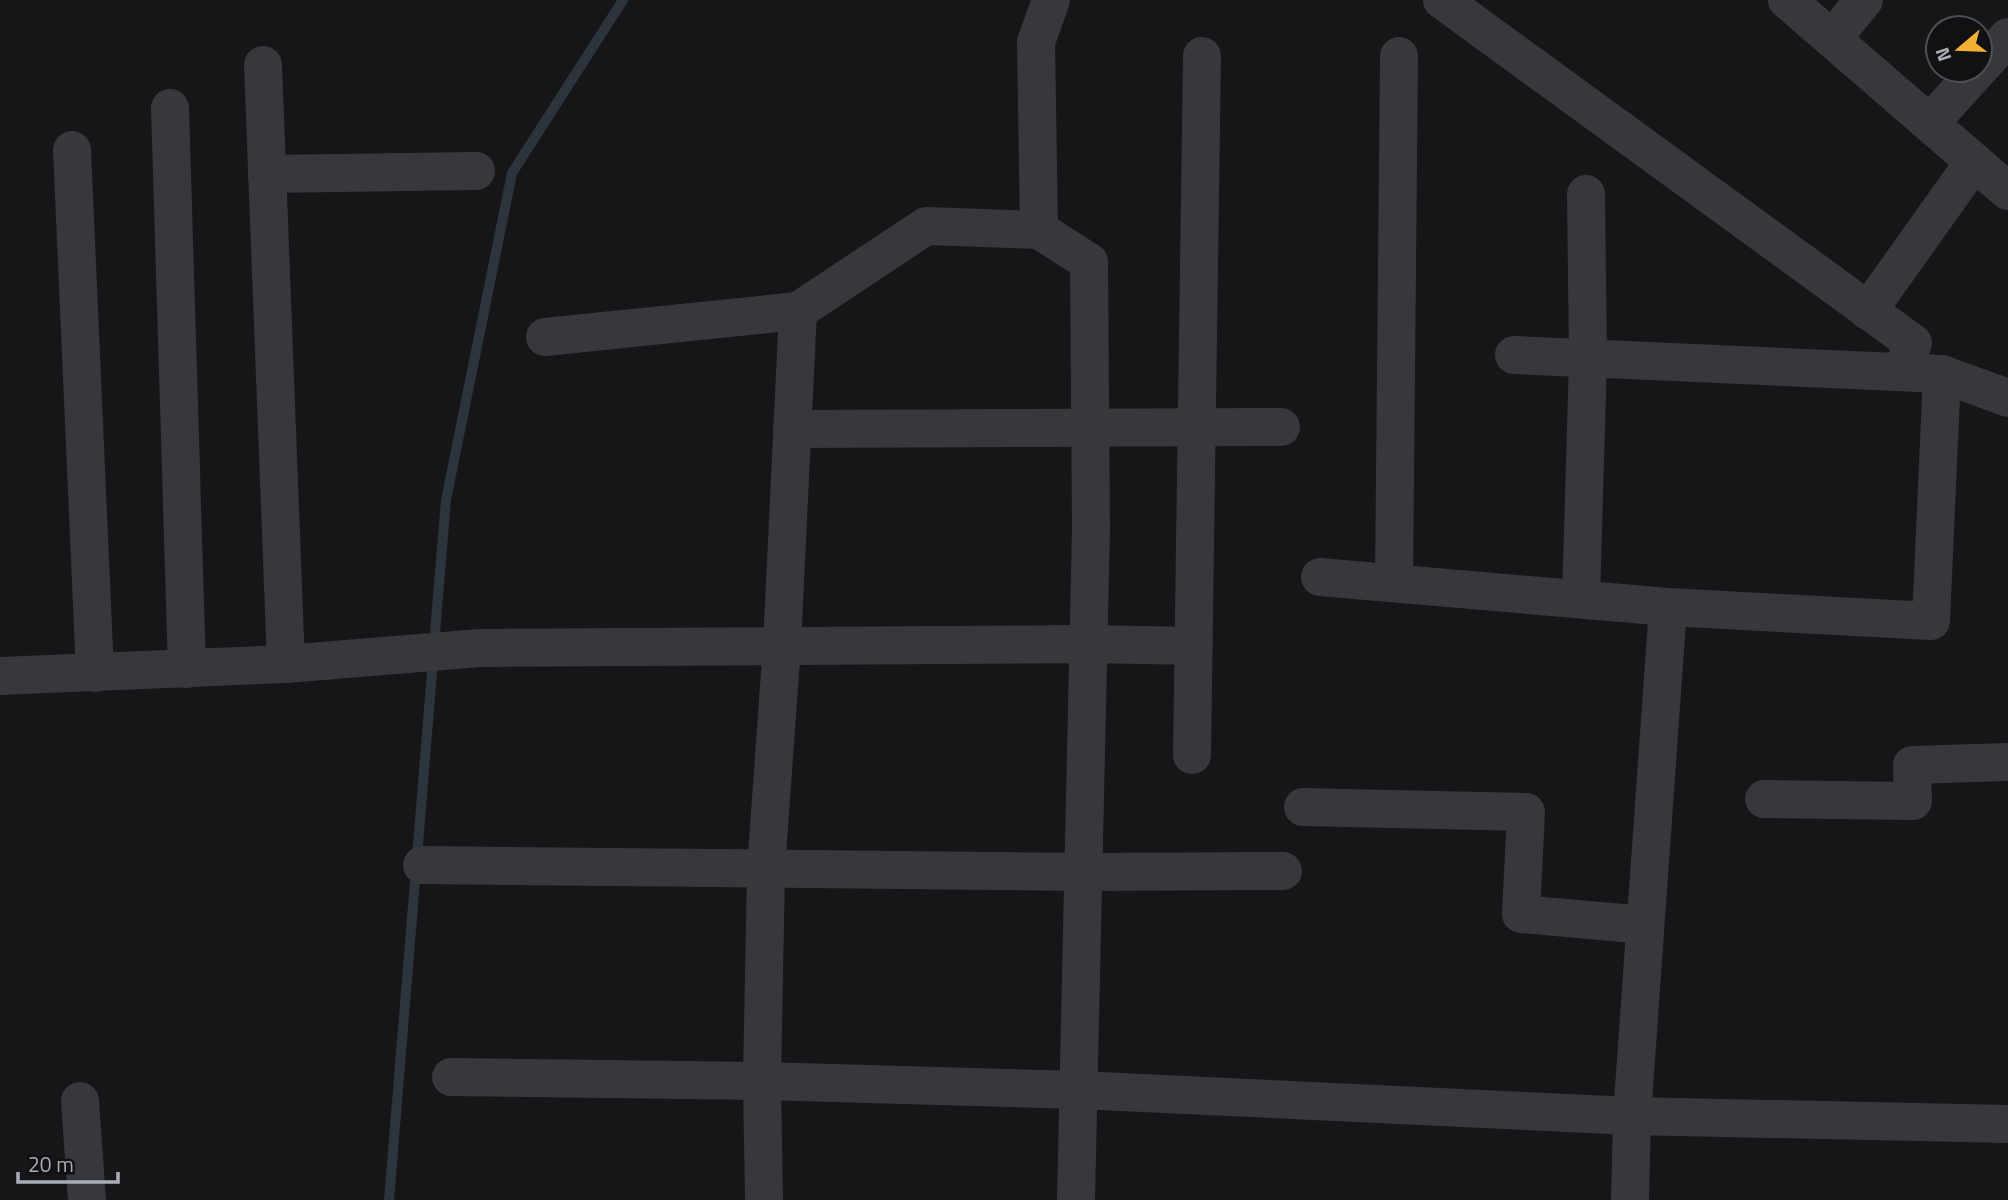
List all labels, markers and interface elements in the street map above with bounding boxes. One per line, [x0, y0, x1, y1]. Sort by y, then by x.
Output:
north arrow [1924, 14, 1994, 84]
text: N [1927, 44, 1958, 66]
scale bar [18, 1140, 117, 1184]
text: 20 m [28, 1148, 74, 1180]

